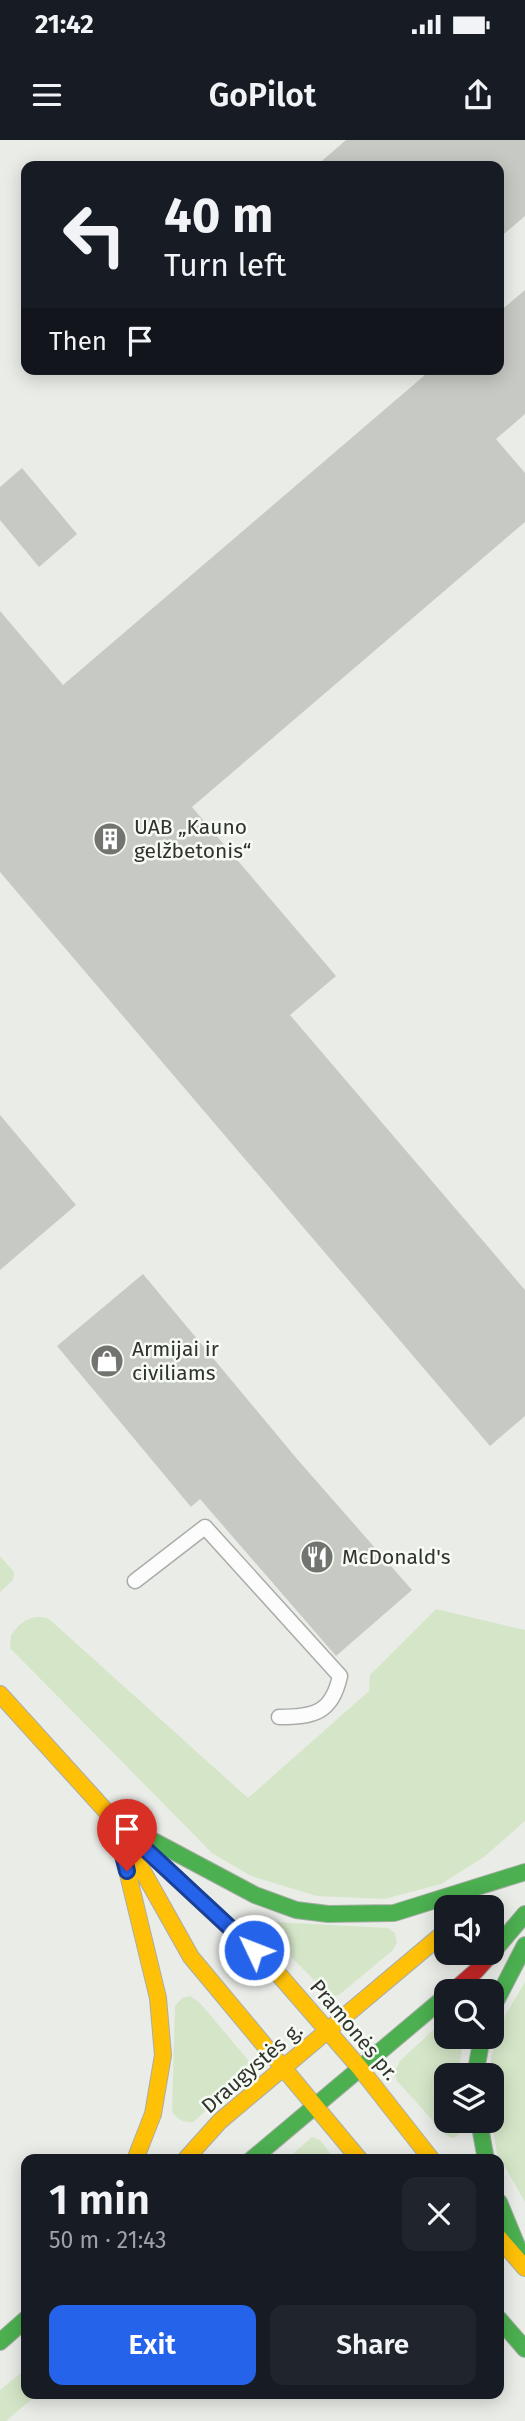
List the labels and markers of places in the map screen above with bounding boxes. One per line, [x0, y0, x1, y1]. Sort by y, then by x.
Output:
place label: UAB „Kauno gelžbetonis“ [134, 814, 251, 864]
building icon: UAB „Kauno gelžbetonis“ [91, 820, 129, 858]
place label: Armijai ir civiliams [132, 1336, 219, 1386]
shop icon: Armijai ir civiliams [88, 1342, 126, 1380]
restaurant icon: McDonald's [298, 1538, 336, 1576]
place label: McDonald's [342, 1544, 451, 1570]
pin [97, 1799, 157, 1871]

